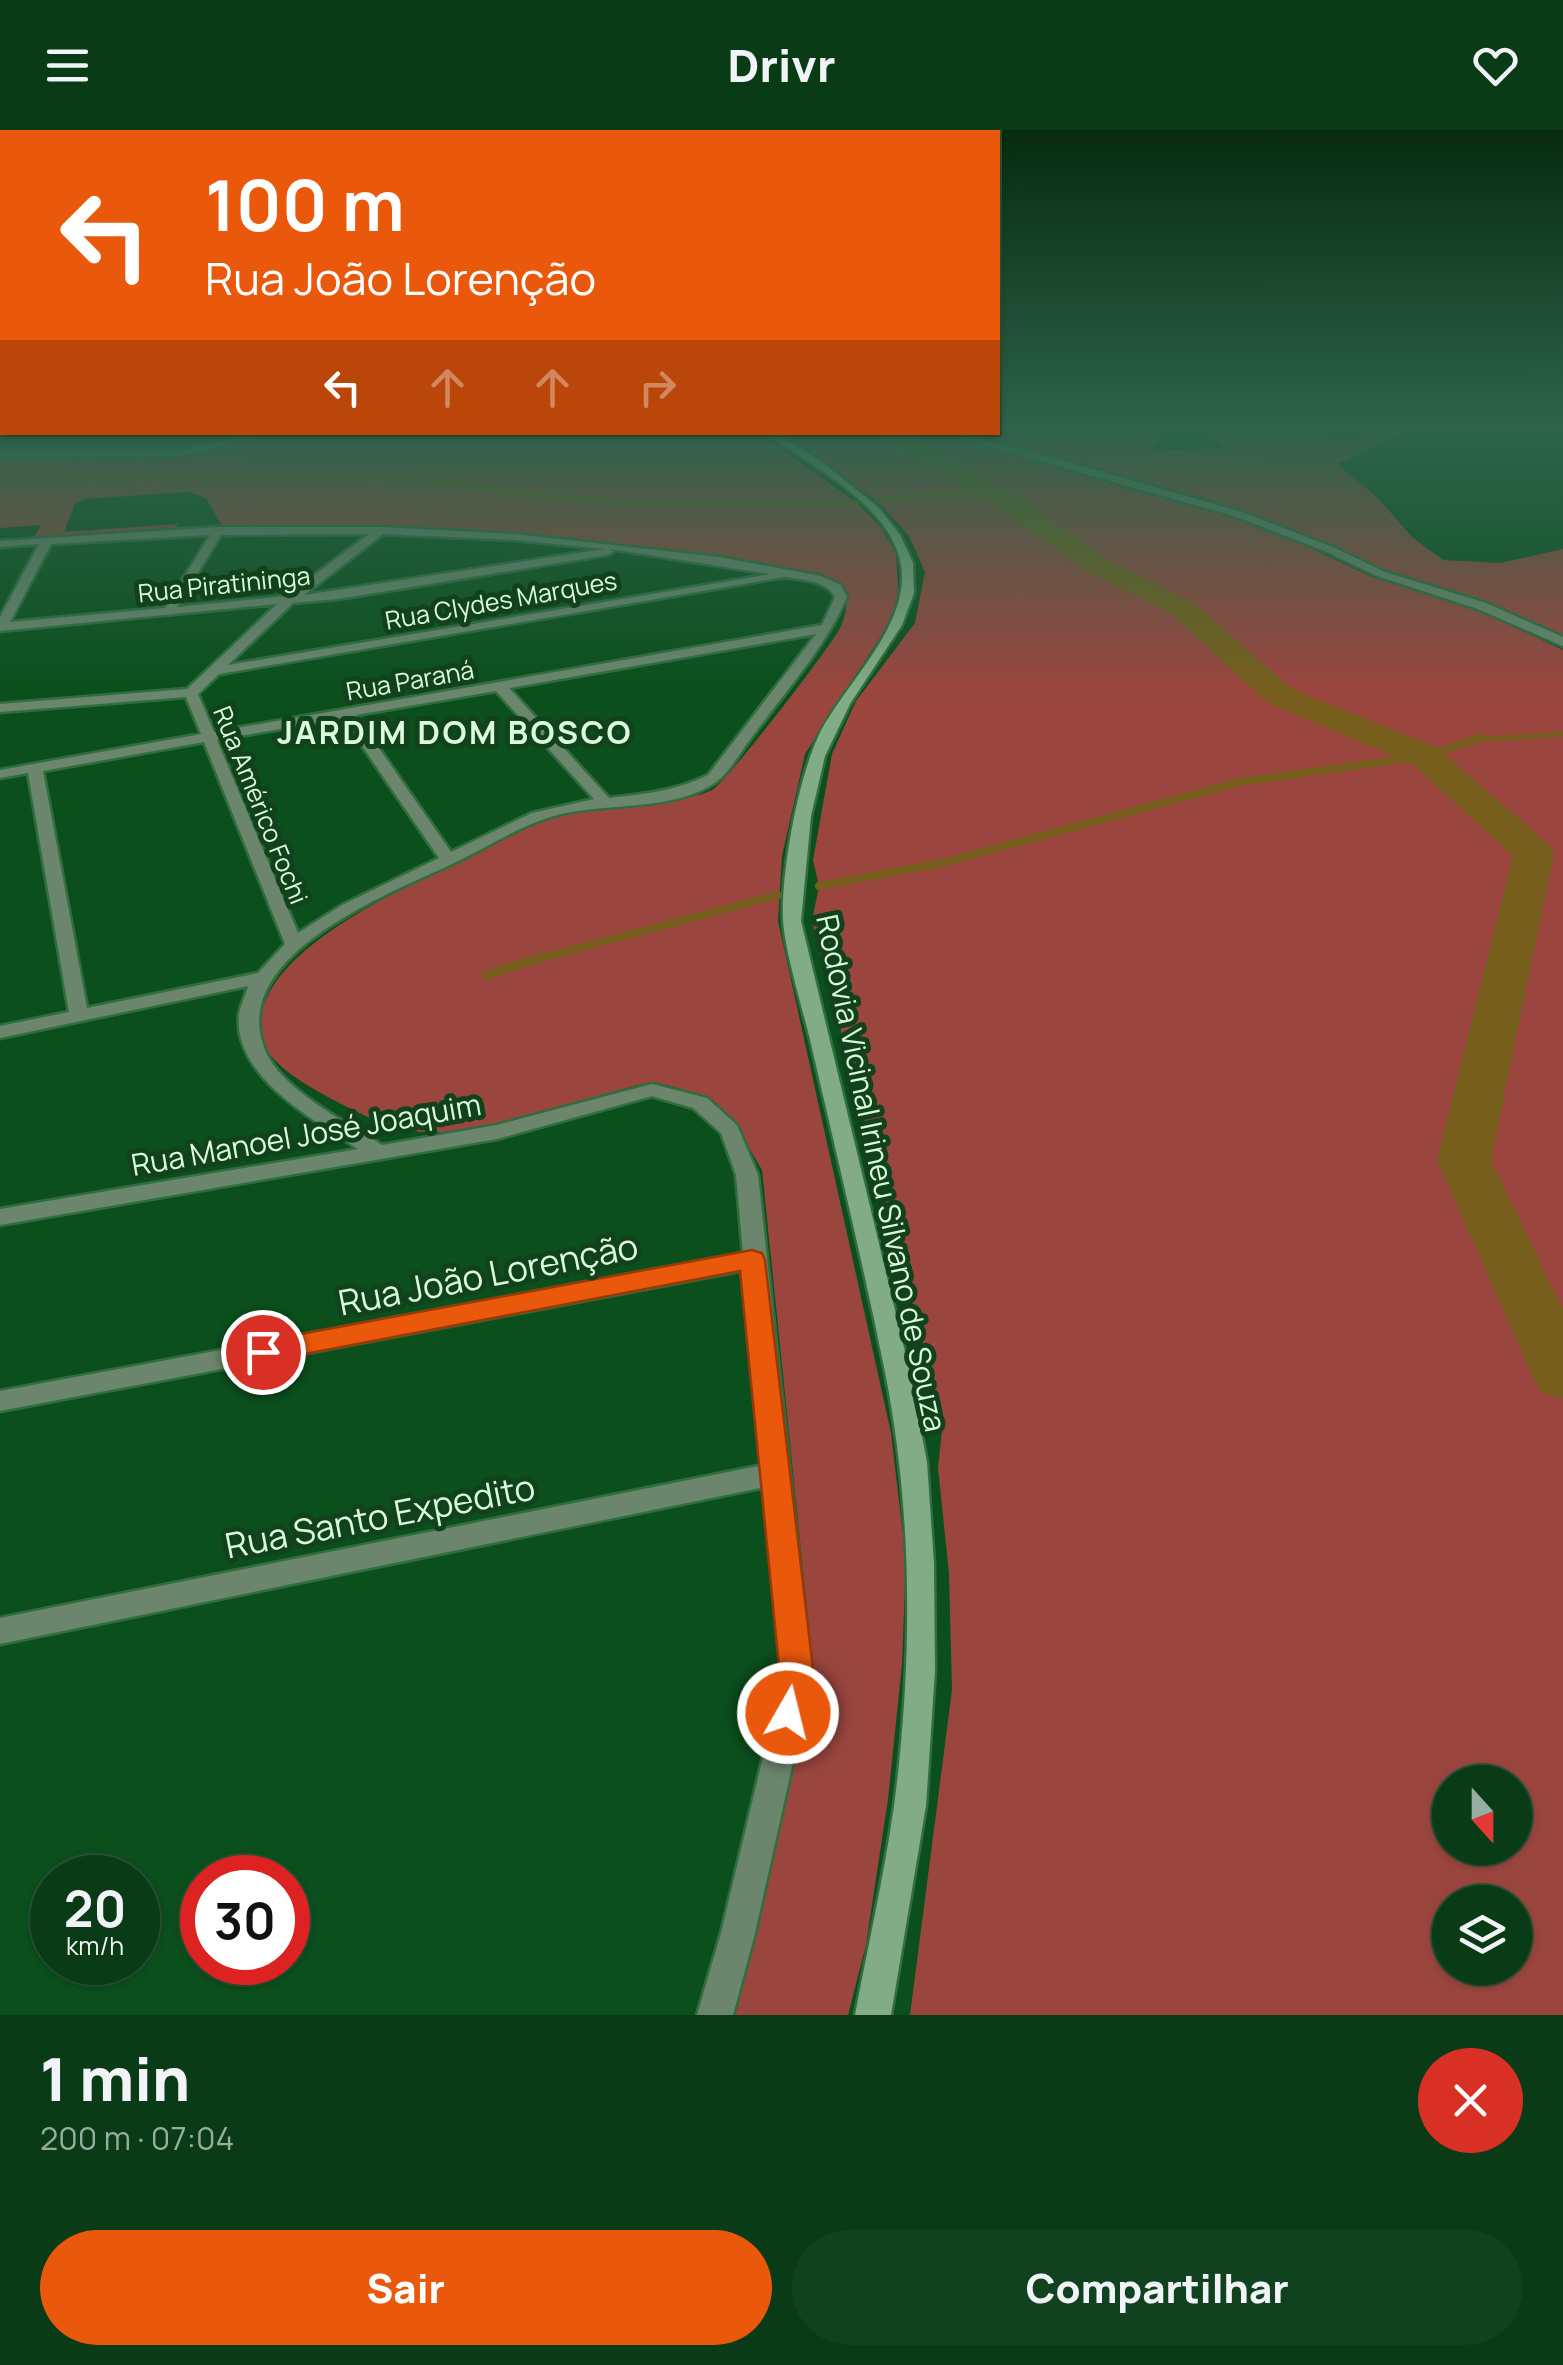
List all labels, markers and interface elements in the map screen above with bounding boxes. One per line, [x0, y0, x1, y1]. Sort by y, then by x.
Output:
text: Drivr [728, 34, 835, 96]
icon: menu [40, 38, 95, 93]
icon: heart [1468, 38, 1523, 93]
text: 100 m [205, 156, 405, 252]
icon: left [40, 170, 170, 300]
text: Rua João Lorenção [205, 247, 596, 309]
icon: left [315, 360, 370, 415]
icon: ahead [420, 360, 475, 415]
icon: ahead [525, 360, 580, 415]
icon: right [630, 360, 685, 415]
street label: Rua Piratininga [136, 558, 312, 610]
street label: Rua Clydes Marques [382, 562, 620, 638]
street label: Rua Paraná [343, 652, 477, 708]
street label: Rua Américo Fochi [205, 701, 317, 909]
district label: JARDIM DOM BOSCO [277, 710, 633, 754]
street label: Rodovia Vicinal Irineu Silvano de Souza [807, 911, 957, 1435]
street label: Rua Manoel José Joaquim [128, 1083, 484, 1185]
street label: Rua João Lorenção [334, 1221, 642, 1327]
pin [221, 1310, 306, 1395]
icon: arrive [236, 1325, 291, 1380]
street label: Rua Santo Expedito [221, 1462, 539, 1570]
position arrow [736, 1661, 840, 1765]
north arrow [1432, 1765, 1532, 1865]
map controls [1432, 1765, 1532, 1985]
speed limit sign: 30 [180, 1855, 310, 1985]
text: 20 [64, 1874, 126, 1942]
button: layers [1432, 1885, 1532, 1985]
text: km/h [66, 1928, 124, 1963]
text: 1 min [40, 2037, 190, 2119]
button: close [1418, 2048, 1523, 2153]
text: 200 m · 07:04 [40, 2116, 234, 2160]
button: Sair [40, 2230, 772, 2345]
button: Compartilhar [792, 2230, 1523, 2345]

